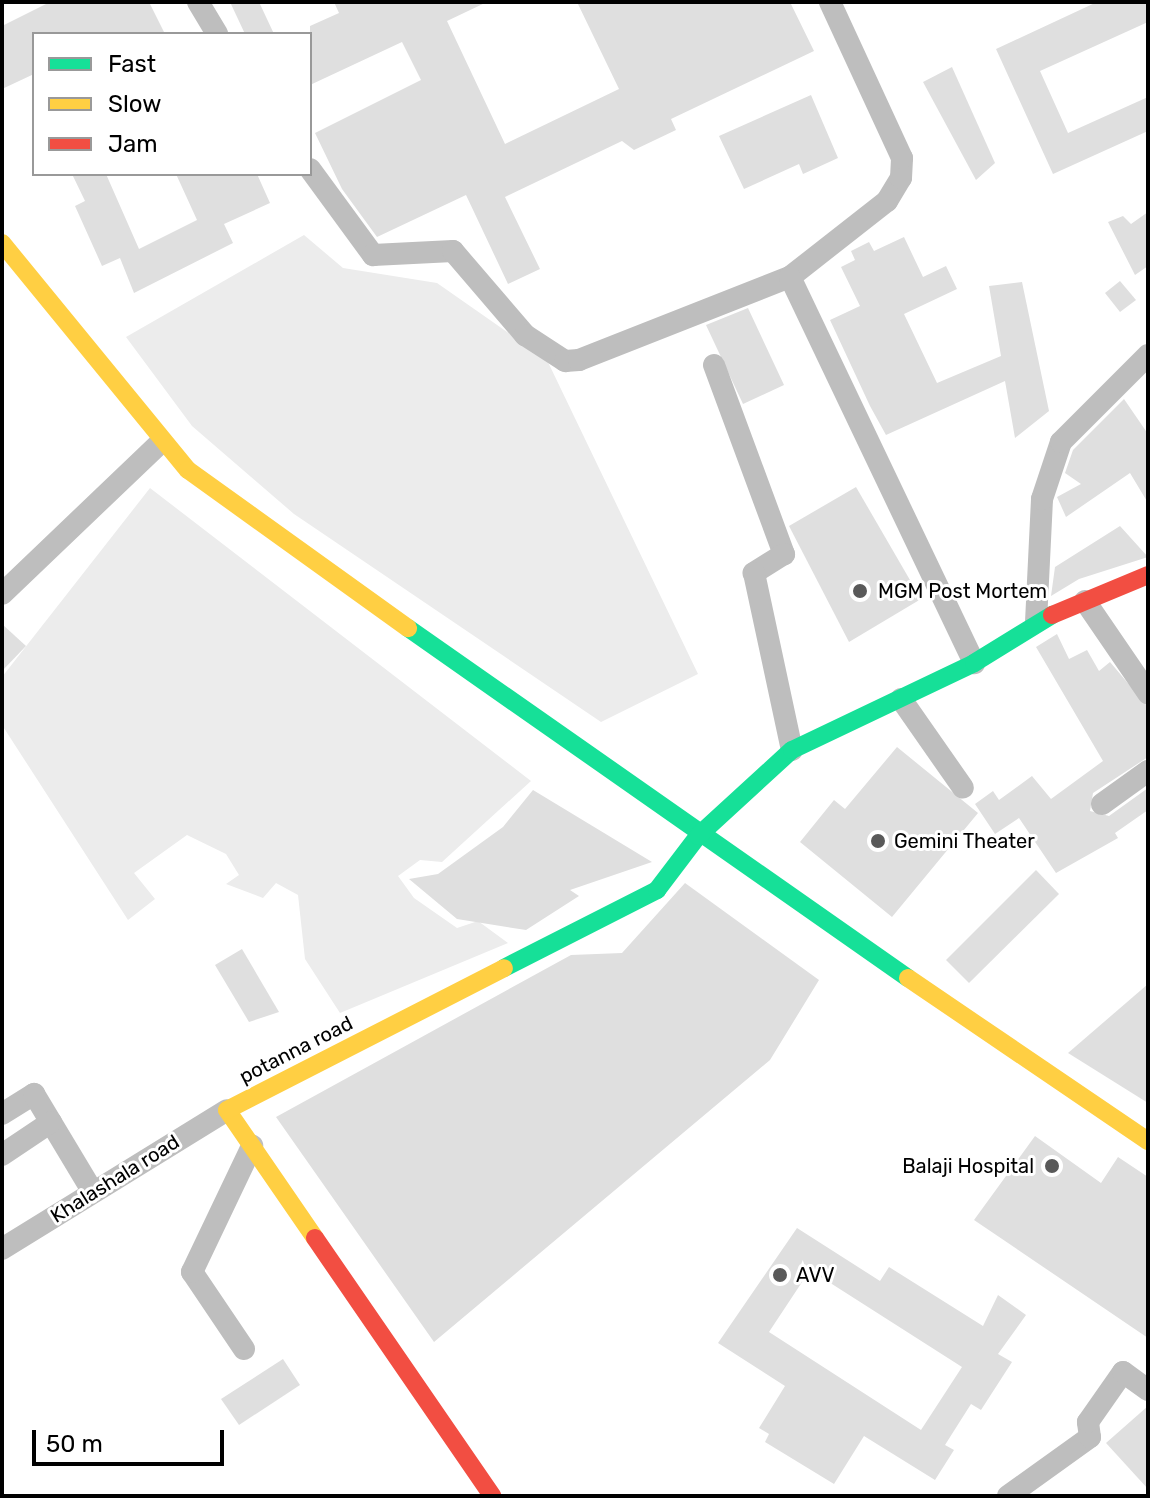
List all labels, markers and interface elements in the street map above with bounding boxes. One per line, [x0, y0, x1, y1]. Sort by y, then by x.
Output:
legend [32, 32, 312, 176]
text: Fast [108, 50, 156, 78]
text: Slow [108, 90, 161, 118]
text: Jam [108, 130, 158, 158]
place label: MGM Post Mortem [878, 579, 1047, 603]
marker: MGM Post Mortem [849, 580, 871, 602]
place label: Gemini Theater [894, 829, 1035, 853]
marker: Gemini Theater [869, 832, 887, 850]
street label: potanna road [235, 1011, 357, 1089]
street label: Khalashala road [46, 1130, 184, 1228]
place label: Balaji Hospital [902, 1154, 1034, 1178]
marker: Balaji Hospital [1041, 1155, 1063, 1177]
place label: AVV [796, 1263, 835, 1287]
marker: AVV [771, 1266, 789, 1284]
scale bar [36, 1414, 228, 1464]
text: 50 m [46, 1430, 103, 1458]

